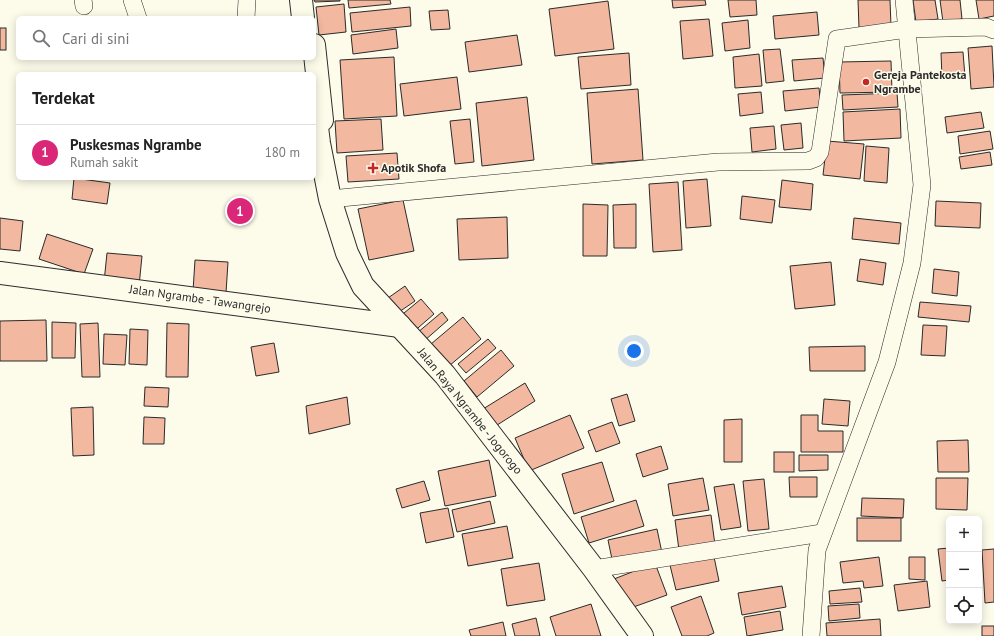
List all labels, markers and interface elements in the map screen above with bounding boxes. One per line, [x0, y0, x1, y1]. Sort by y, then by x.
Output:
search box [16, 16, 316, 60]
icon: search [30, 27, 52, 49]
text: Cari di sini [62, 29, 130, 48]
place label: Gereja Pantekosta Ngrambe [874, 67, 967, 96]
marker: Gereja Pantekosta Ngrambe [861, 77, 871, 87]
text: Terdekat [32, 87, 95, 109]
text: Puskesmas Ngrambe [70, 135, 202, 154]
text: 1 [41, 144, 49, 161]
text: 180 m [265, 144, 300, 161]
text: Rumah sakit [70, 154, 138, 171]
place label: Apotik Shofa [381, 160, 446, 175]
marker: Apotik Shofa [368, 163, 378, 173]
pin: 1 [227, 196, 253, 226]
street label: Jalan Ngrambe - Tawangrejo [127, 281, 272, 316]
your location [624, 341, 644, 361]
street label: Jalan Raya Ngrambe - Jogorogo [414, 344, 526, 477]
map controls [946, 516, 982, 624]
button: + [946, 516, 982, 552]
button: − [946, 552, 982, 588]
button: locate [946, 588, 982, 624]

